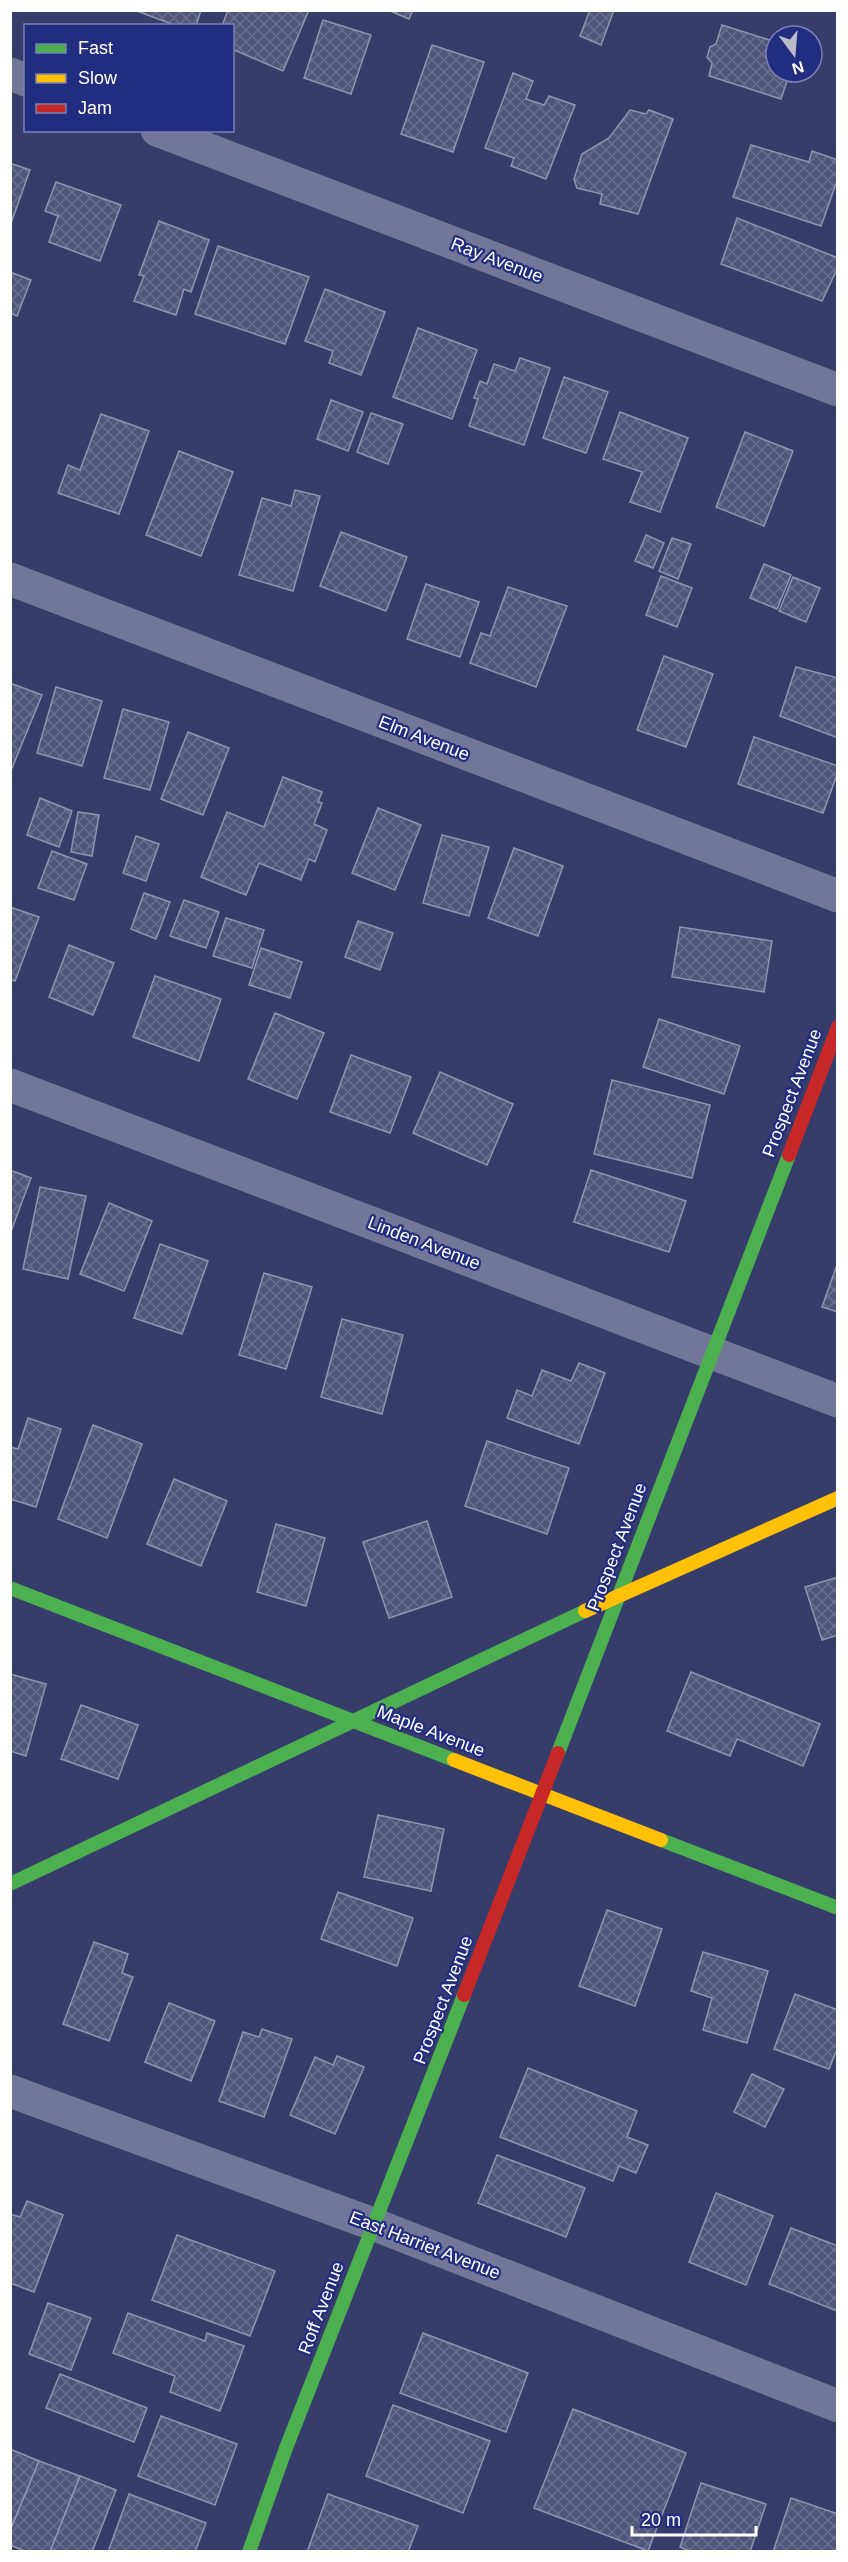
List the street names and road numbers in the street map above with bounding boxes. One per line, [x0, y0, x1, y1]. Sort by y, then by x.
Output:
street label: Ray Avenue [448, 233, 546, 287]
street label: Elm Avenue [376, 712, 472, 764]
street label: Prospect Avenue [758, 1026, 826, 1160]
street label: Linden Avenue [365, 1212, 483, 1274]
street label: Prospect Avenue [583, 1480, 651, 1614]
street label: Maple Avenue [374, 1701, 488, 1761]
street label: Prospect Avenue [409, 1933, 477, 2067]
street label: East Harriet Avenue [347, 2207, 503, 2283]
street label: Roff Avenue [294, 2259, 348, 2357]

